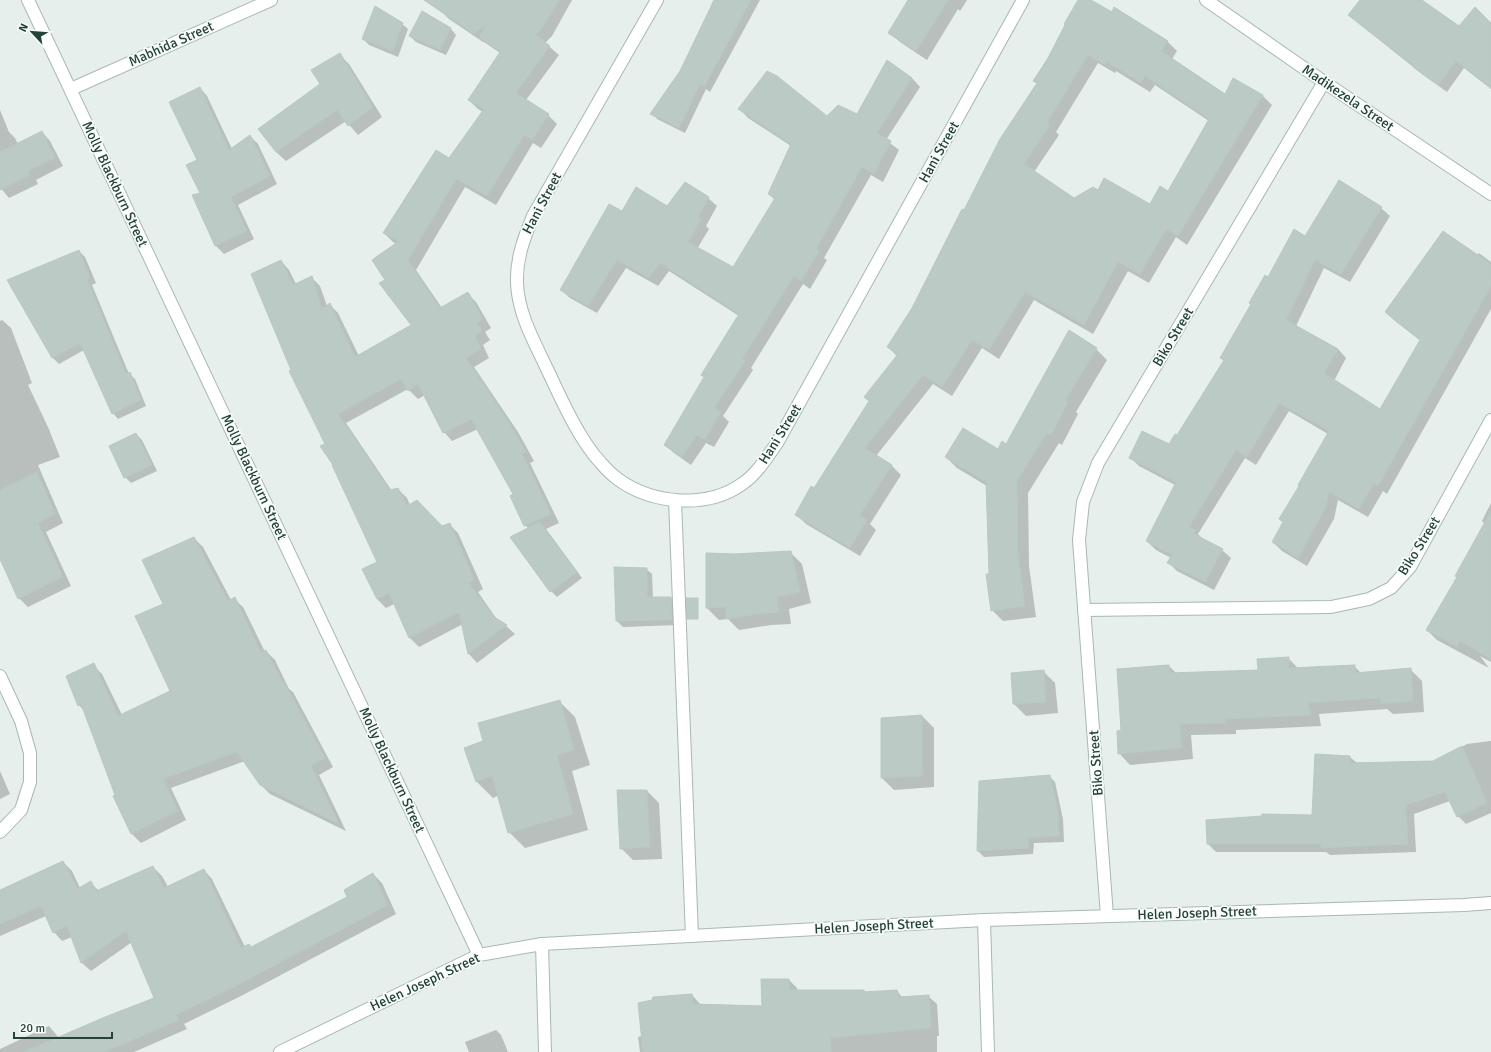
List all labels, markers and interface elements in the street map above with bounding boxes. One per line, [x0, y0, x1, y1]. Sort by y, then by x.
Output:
north arrow [12, 12, 52, 52]
street label: Mabhida Street [126, 18, 216, 70]
text: N [16, 22, 31, 34]
street label: Madikezela Street [1299, 61, 1397, 135]
street label: Molly Blackburn Street [78, 118, 152, 250]
street label: Hani Street [915, 118, 963, 186]
street label: Hani Street [519, 169, 565, 237]
street label: Biko Street [1149, 304, 1197, 370]
street label: Hani Street [755, 401, 805, 467]
street label: Molly Blackburn Street [217, 411, 291, 543]
street label: Biko Street [1394, 513, 1444, 578]
street label: Molly Blackburn Street [355, 704, 429, 836]
street label: Biko Street [1085, 729, 1107, 796]
street label: Helen Joseph Street [1137, 902, 1257, 924]
street label: Helen Joseph Street [814, 914, 934, 938]
street label: Helen Joseph Street [367, 949, 483, 1015]
scale bar [14, 1014, 112, 1040]
text: 20 m [20, 1021, 45, 1036]

